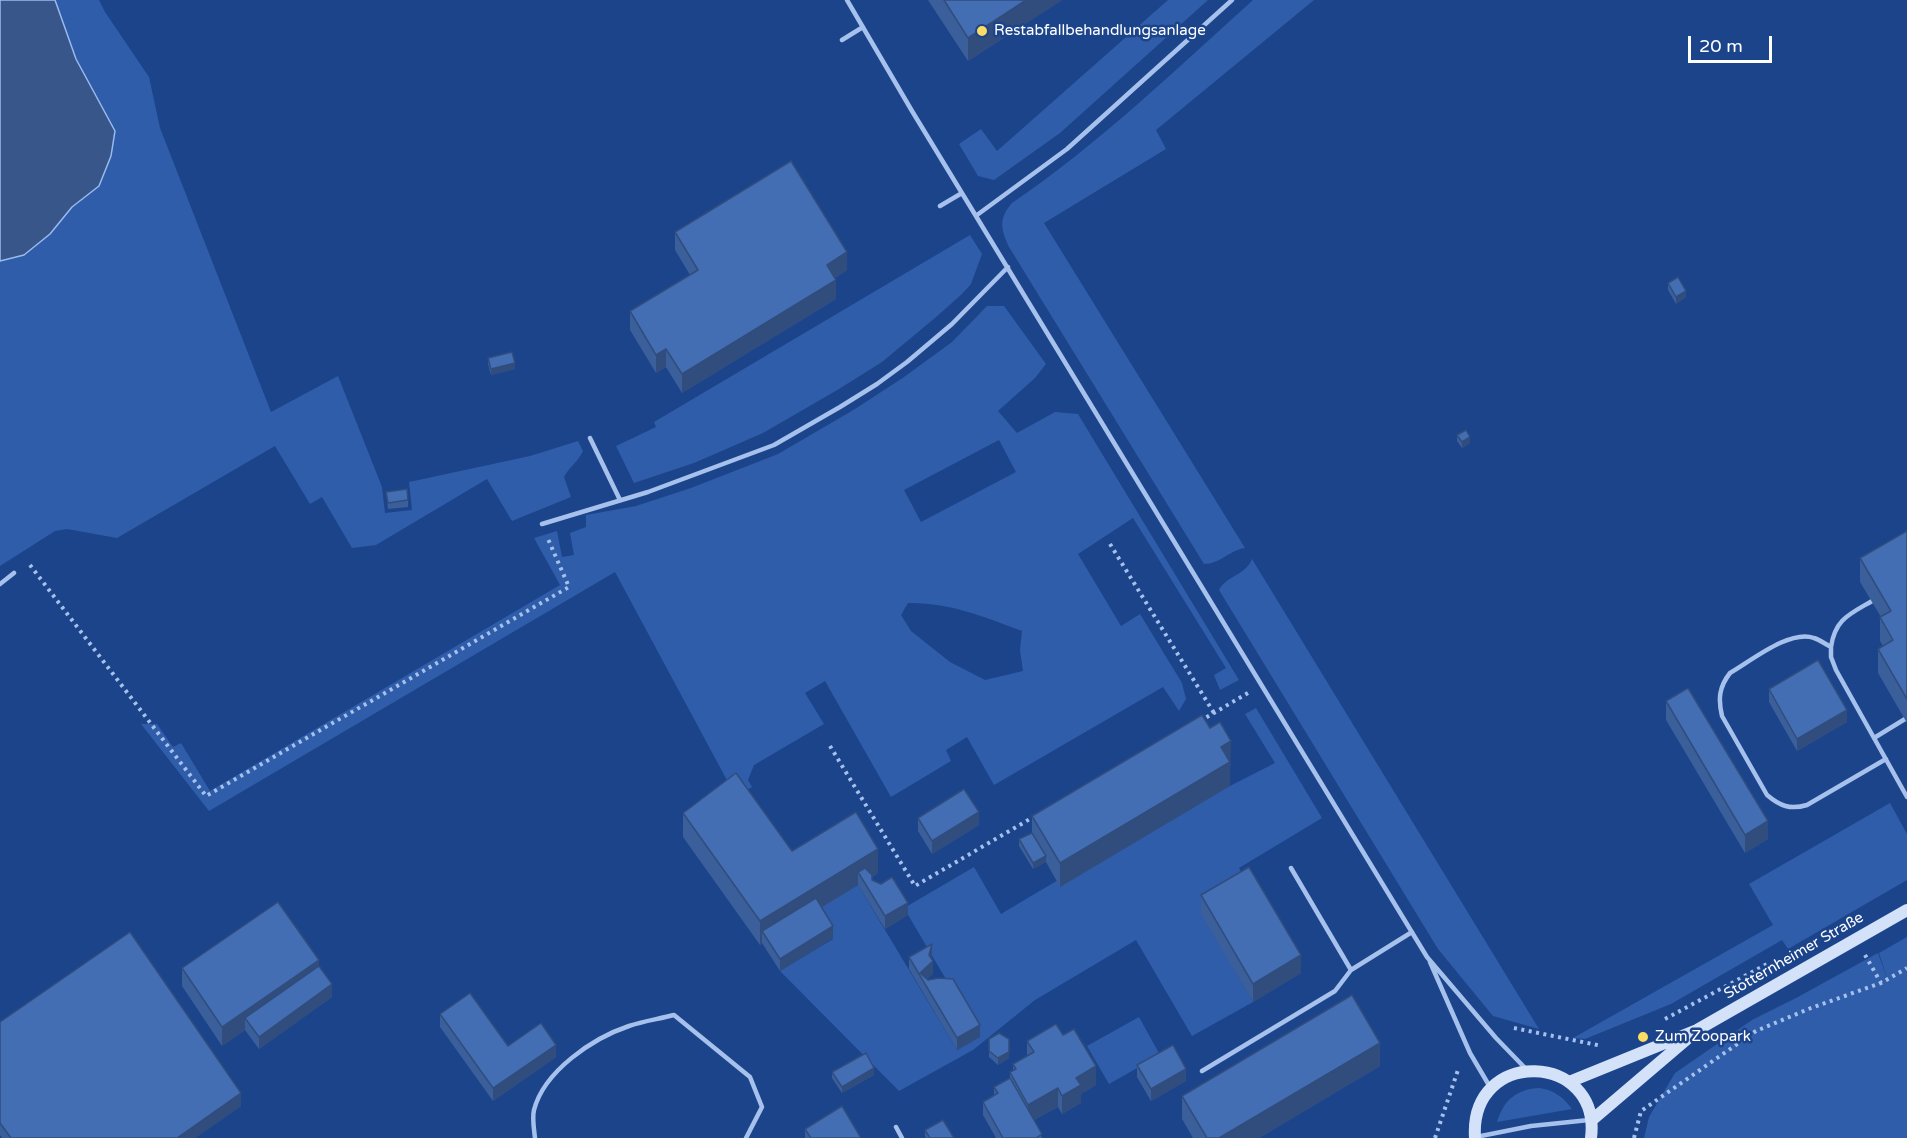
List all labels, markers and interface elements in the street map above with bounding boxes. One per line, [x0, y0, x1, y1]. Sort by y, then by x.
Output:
place label: Restabfallbehandlungsanlage [994, 22, 1206, 40]
marker: Restabfallbehandlungsanlage [975, 24, 989, 38]
scale bar [1691, 24, 1775, 62]
text: 20 m [1699, 35, 1743, 57]
street label: Stotternheimer Straße [1721, 909, 1867, 1003]
place label: Zum Zoopark [1655, 1028, 1751, 1046]
marker: Zum Zoopark [1636, 1030, 1650, 1044]

